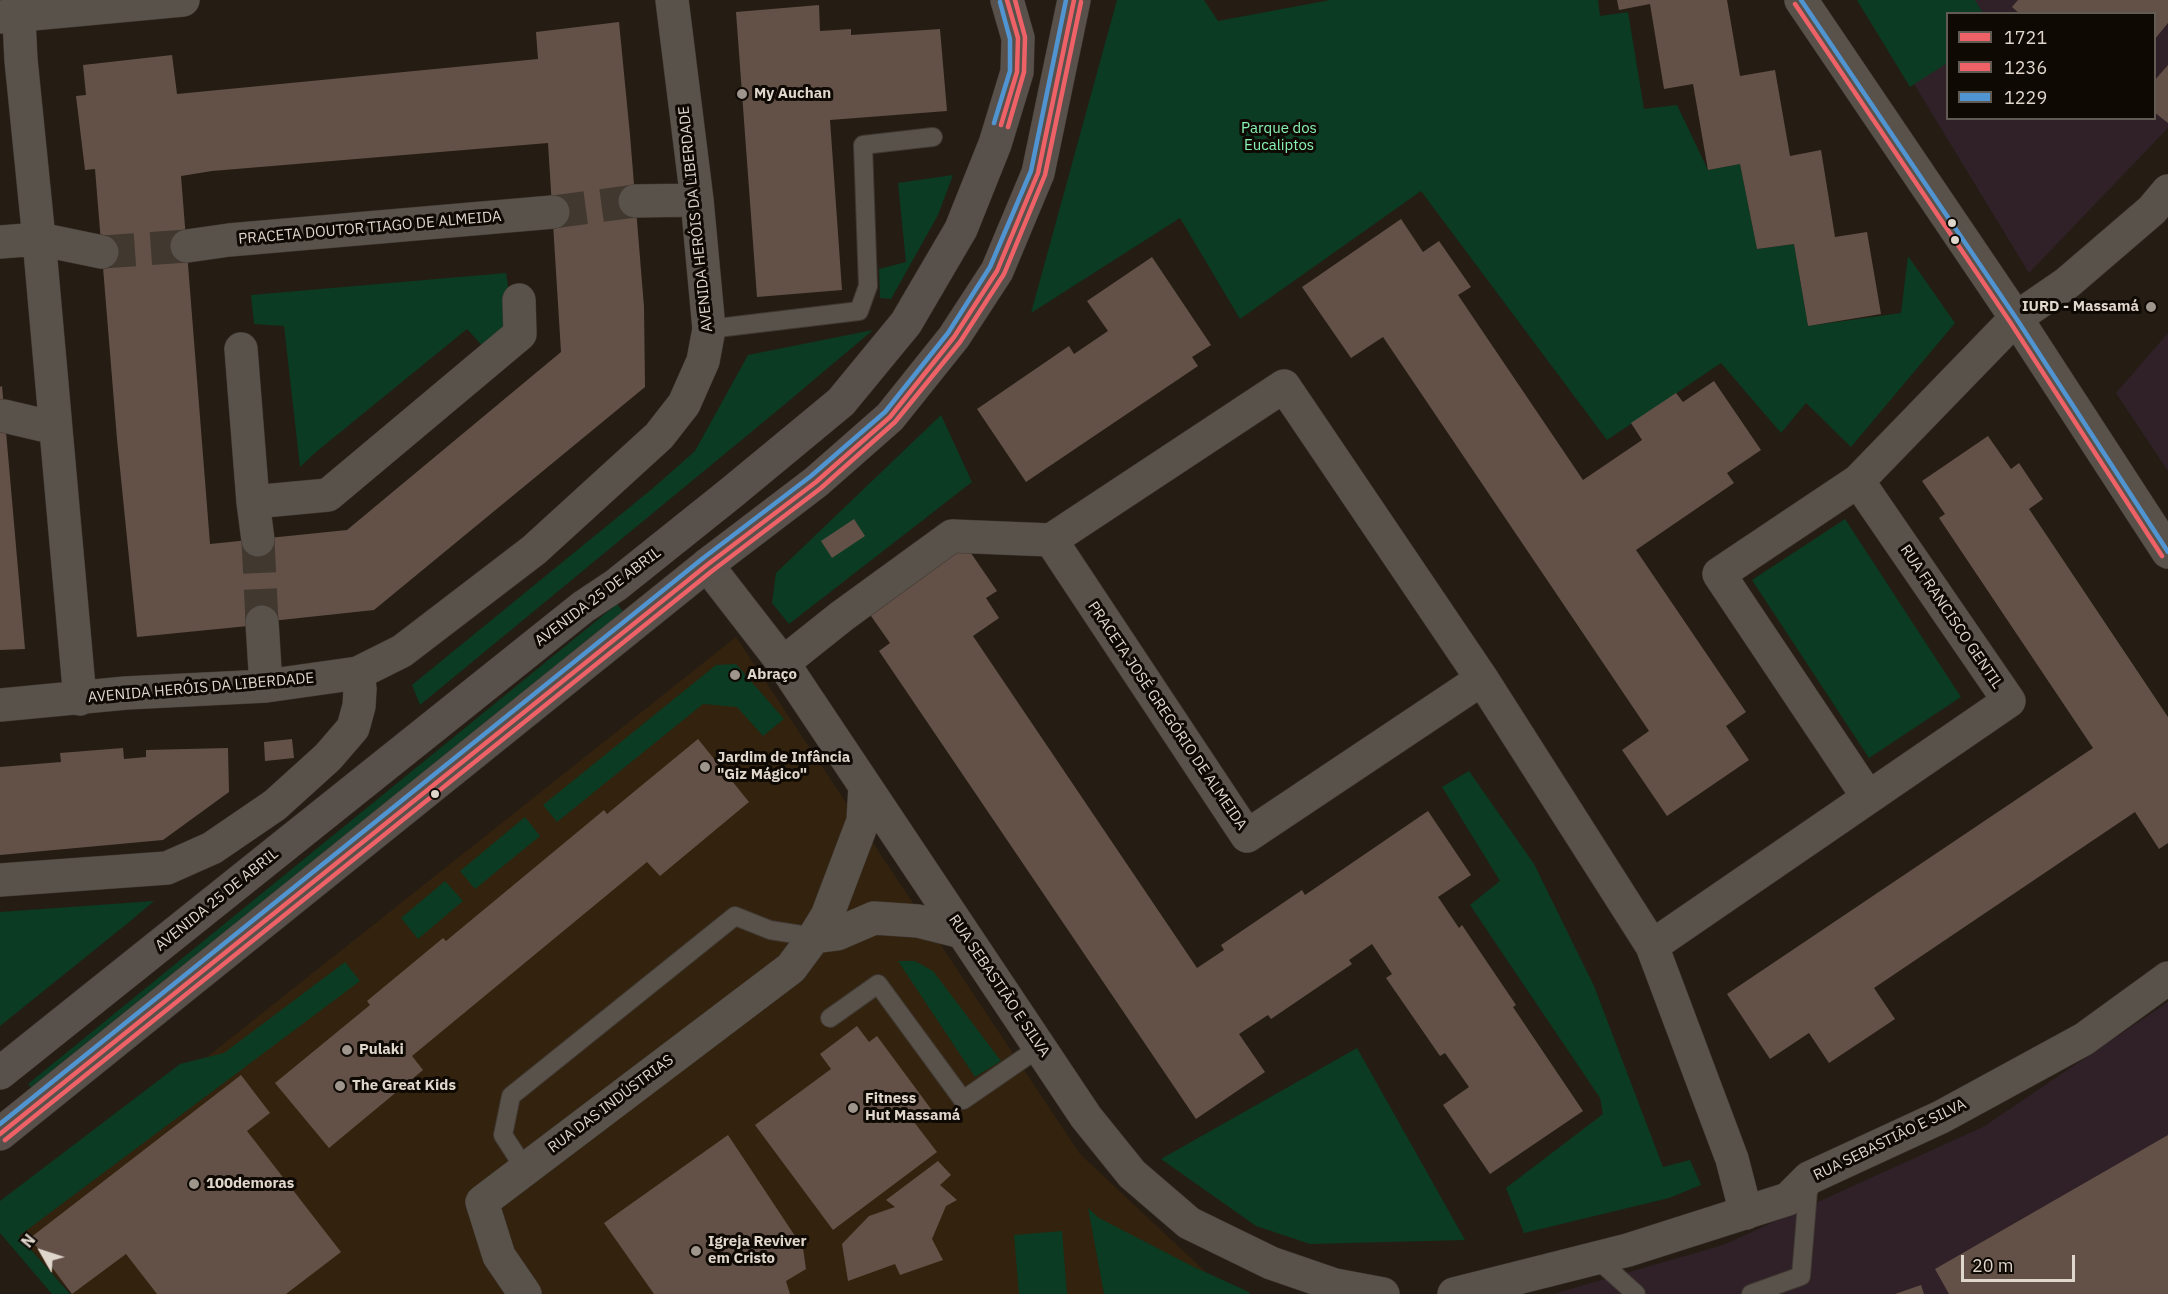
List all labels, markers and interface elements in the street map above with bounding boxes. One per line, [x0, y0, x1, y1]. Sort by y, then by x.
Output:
legend [1946, 12, 2156, 120]
text: 1721 [2004, 26, 2047, 49]
text: 1236 [2004, 56, 2047, 79]
place label: My Auchan [754, 85, 831, 103]
text: 1229 [2004, 86, 2047, 109]
marker: My Auchan [735, 87, 749, 101]
street label: AVENIDA HERÓIS DA LIBERDADE [675, 105, 717, 333]
park label: Parque dos Eucaliptos [1241, 120, 1317, 155]
street label: PRACETA DOUTOR TIAGO DE ALMEIDA [238, 208, 502, 248]
unlabelled marker [1946, 217, 1958, 229]
unlabelled marker [1949, 234, 1961, 246]
place label: IURD - Massamá [2022, 298, 2139, 316]
marker: IURD - Massamá [2144, 300, 2158, 314]
street label: RUA FRANCISCO GENTIL [1896, 542, 2006, 692]
street label: AVENIDA 25 DE ABRIL [532, 544, 664, 650]
street label: PRACETA JOSÉ GREGÓRIO DE ALMEIDA [1084, 598, 1250, 834]
place label: Abraço [747, 666, 797, 684]
marker: Abraço [728, 668, 742, 682]
street label: AVENIDA HERÓIS DA LIBERDADE [87, 669, 315, 707]
place label: Jardim de Infância "Giz Mágico" [717, 749, 850, 784]
marker: Jardim de Infância "Giz Mágico" [698, 760, 712, 774]
unlabelled marker [429, 788, 441, 800]
street label: AVENIDA 25 DE ABRIL [152, 845, 282, 955]
street label: RUA SEBASTIÃO E SILVA [945, 912, 1053, 1060]
place label: Pulaki [359, 1041, 404, 1059]
marker: Pulaki [340, 1043, 354, 1057]
street label: RUA DAS INDÚSTRIAS [545, 1051, 677, 1157]
place label: The Great Kids [352, 1077, 456, 1095]
marker: The Great Kids [333, 1079, 347, 1093]
place label: Fitness Hut Massamá [865, 1090, 960, 1125]
street label: RUA SEBASTIÃO E SILVA [1811, 1095, 1969, 1185]
marker: Fitness Hut Massamá [846, 1101, 860, 1115]
place label: 100demoras [206, 1175, 294, 1193]
marker: 100demoras [187, 1177, 201, 1191]
north arrow [12, 1222, 72, 1282]
text: N [17, 1230, 39, 1251]
place label: Igreja Reviver em Cristo [708, 1233, 807, 1268]
scale bar [1964, 1243, 2078, 1281]
marker: Igreja Reviver em Cristo [689, 1244, 703, 1258]
text: 20 m [1972, 1254, 2014, 1277]

